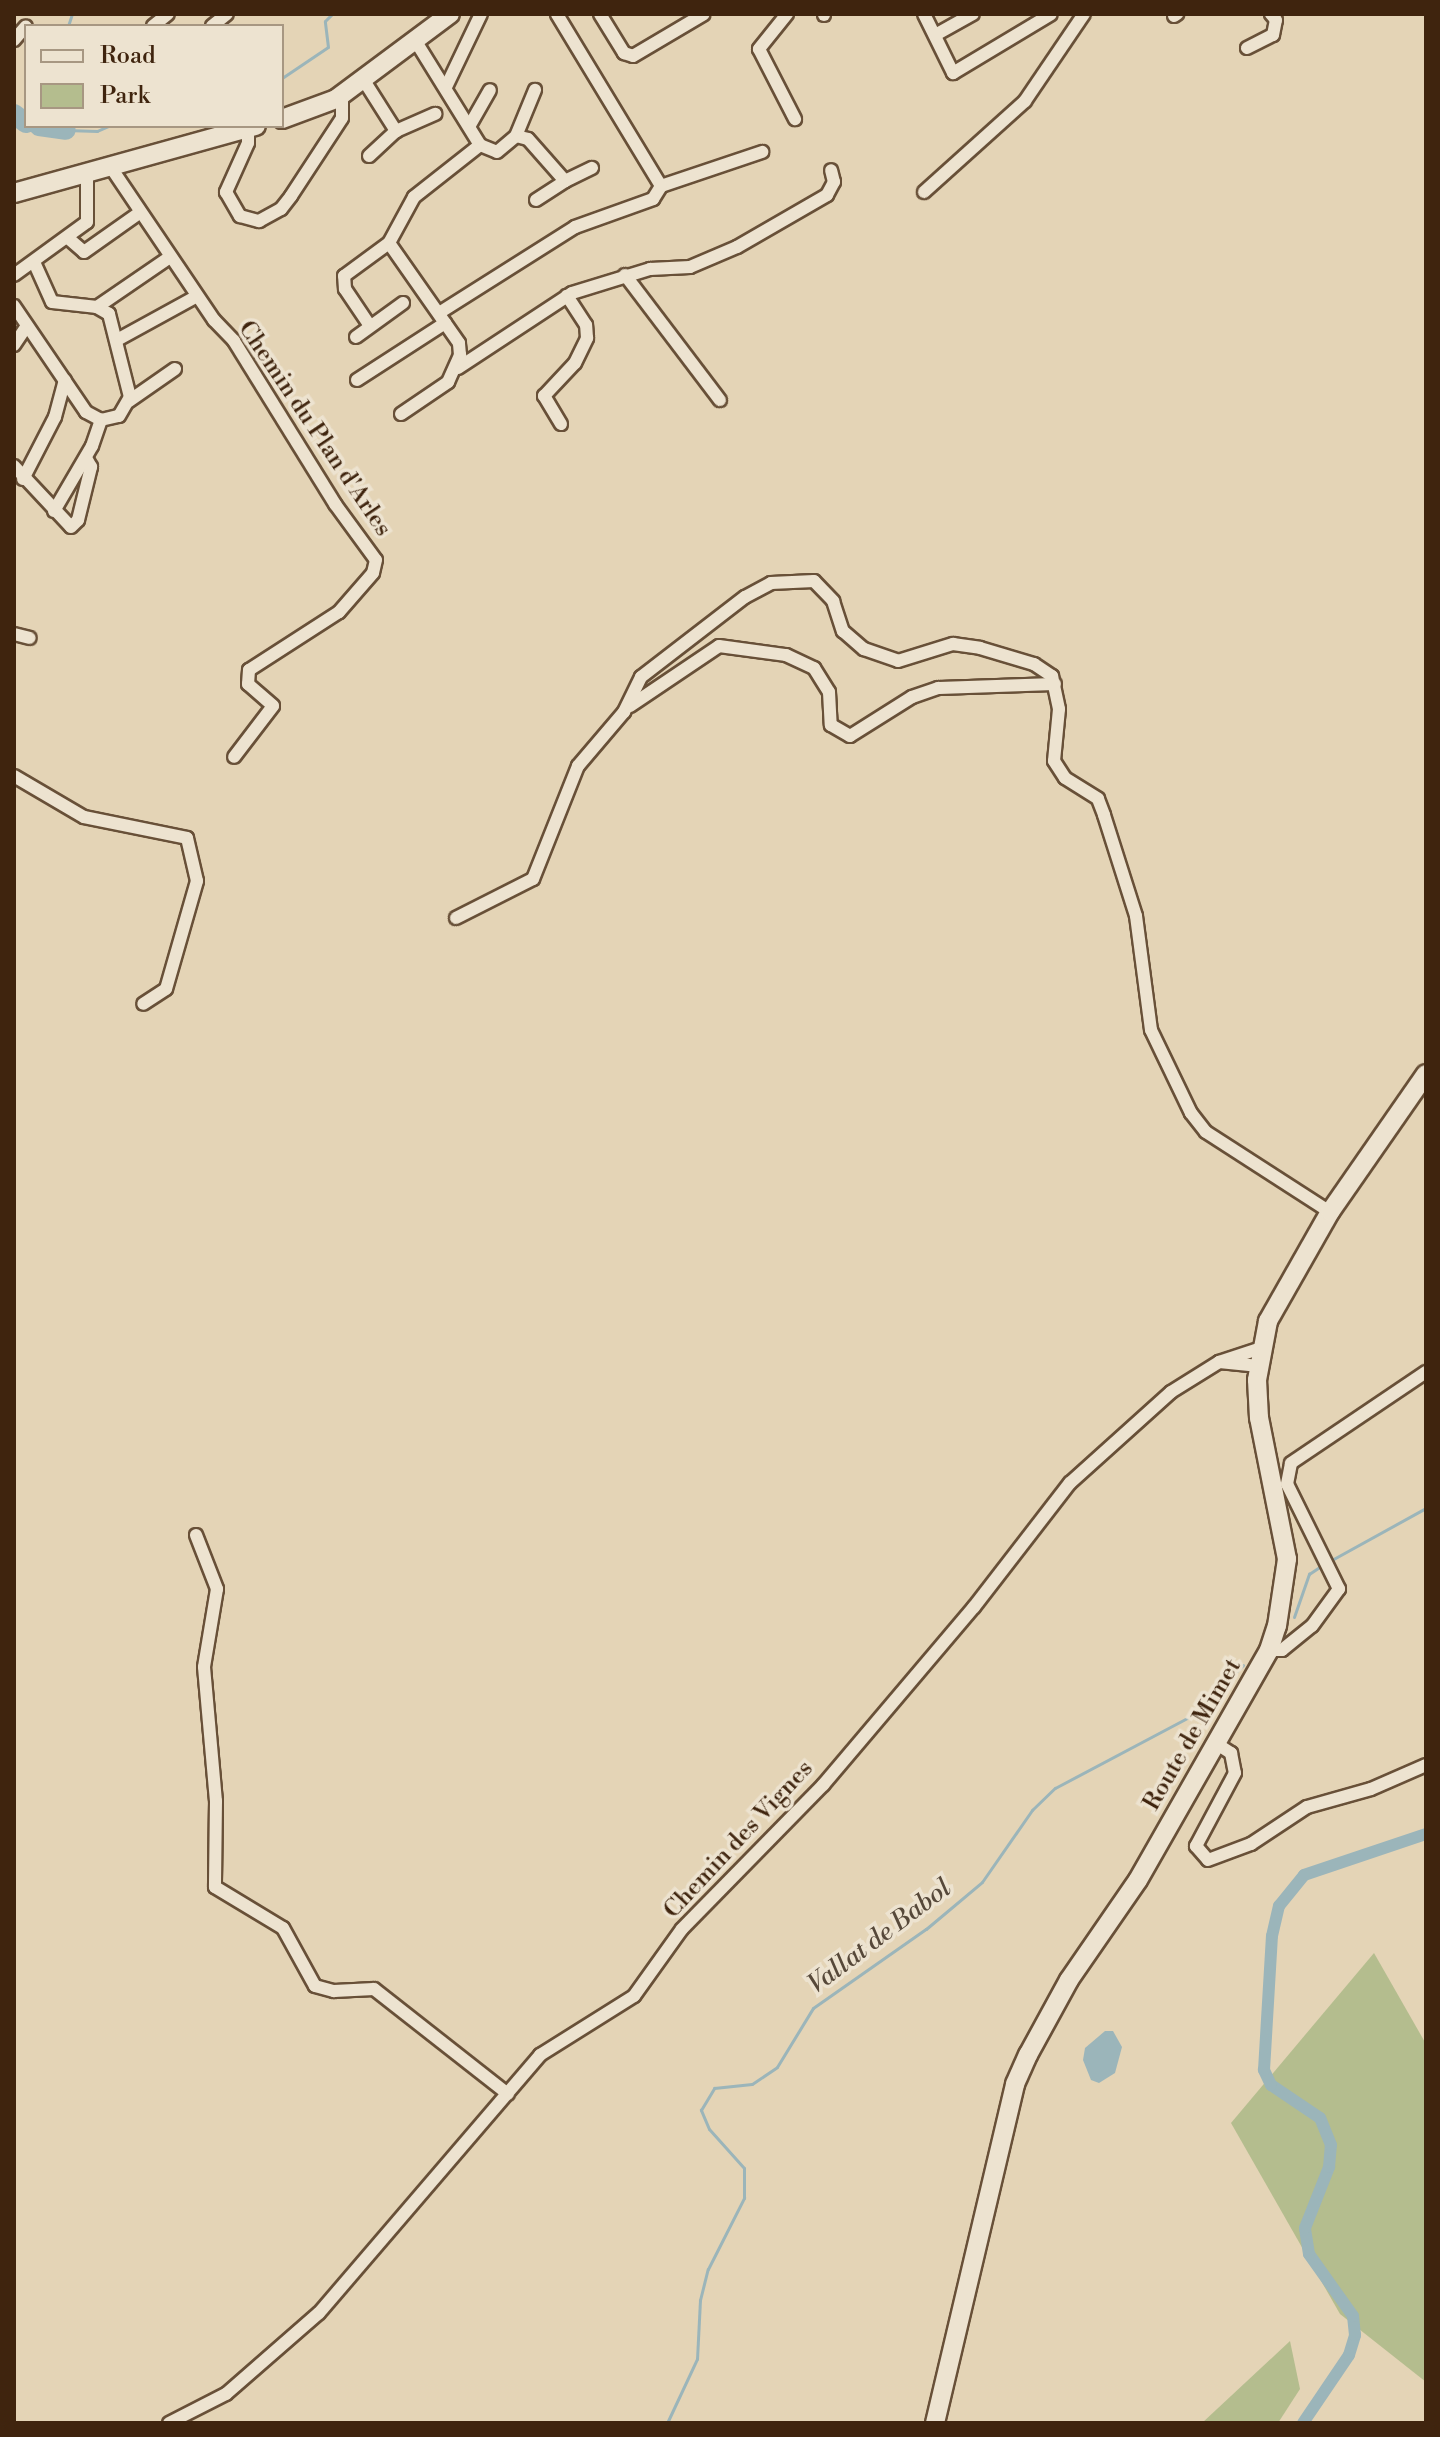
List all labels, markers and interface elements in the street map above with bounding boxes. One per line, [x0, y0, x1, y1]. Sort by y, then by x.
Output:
legend [24, 24, 284, 128]
text: Road [100, 41, 156, 71]
text: Park [100, 81, 150, 111]
street label: Chemin du Plan d'Arles [231, 316, 397, 542]
street label: Route de Mimet [1138, 1654, 1248, 1816]
street label: Chemin des Vignes [658, 1755, 820, 1925]
water label: Vallat de Babol [802, 1873, 958, 2001]

